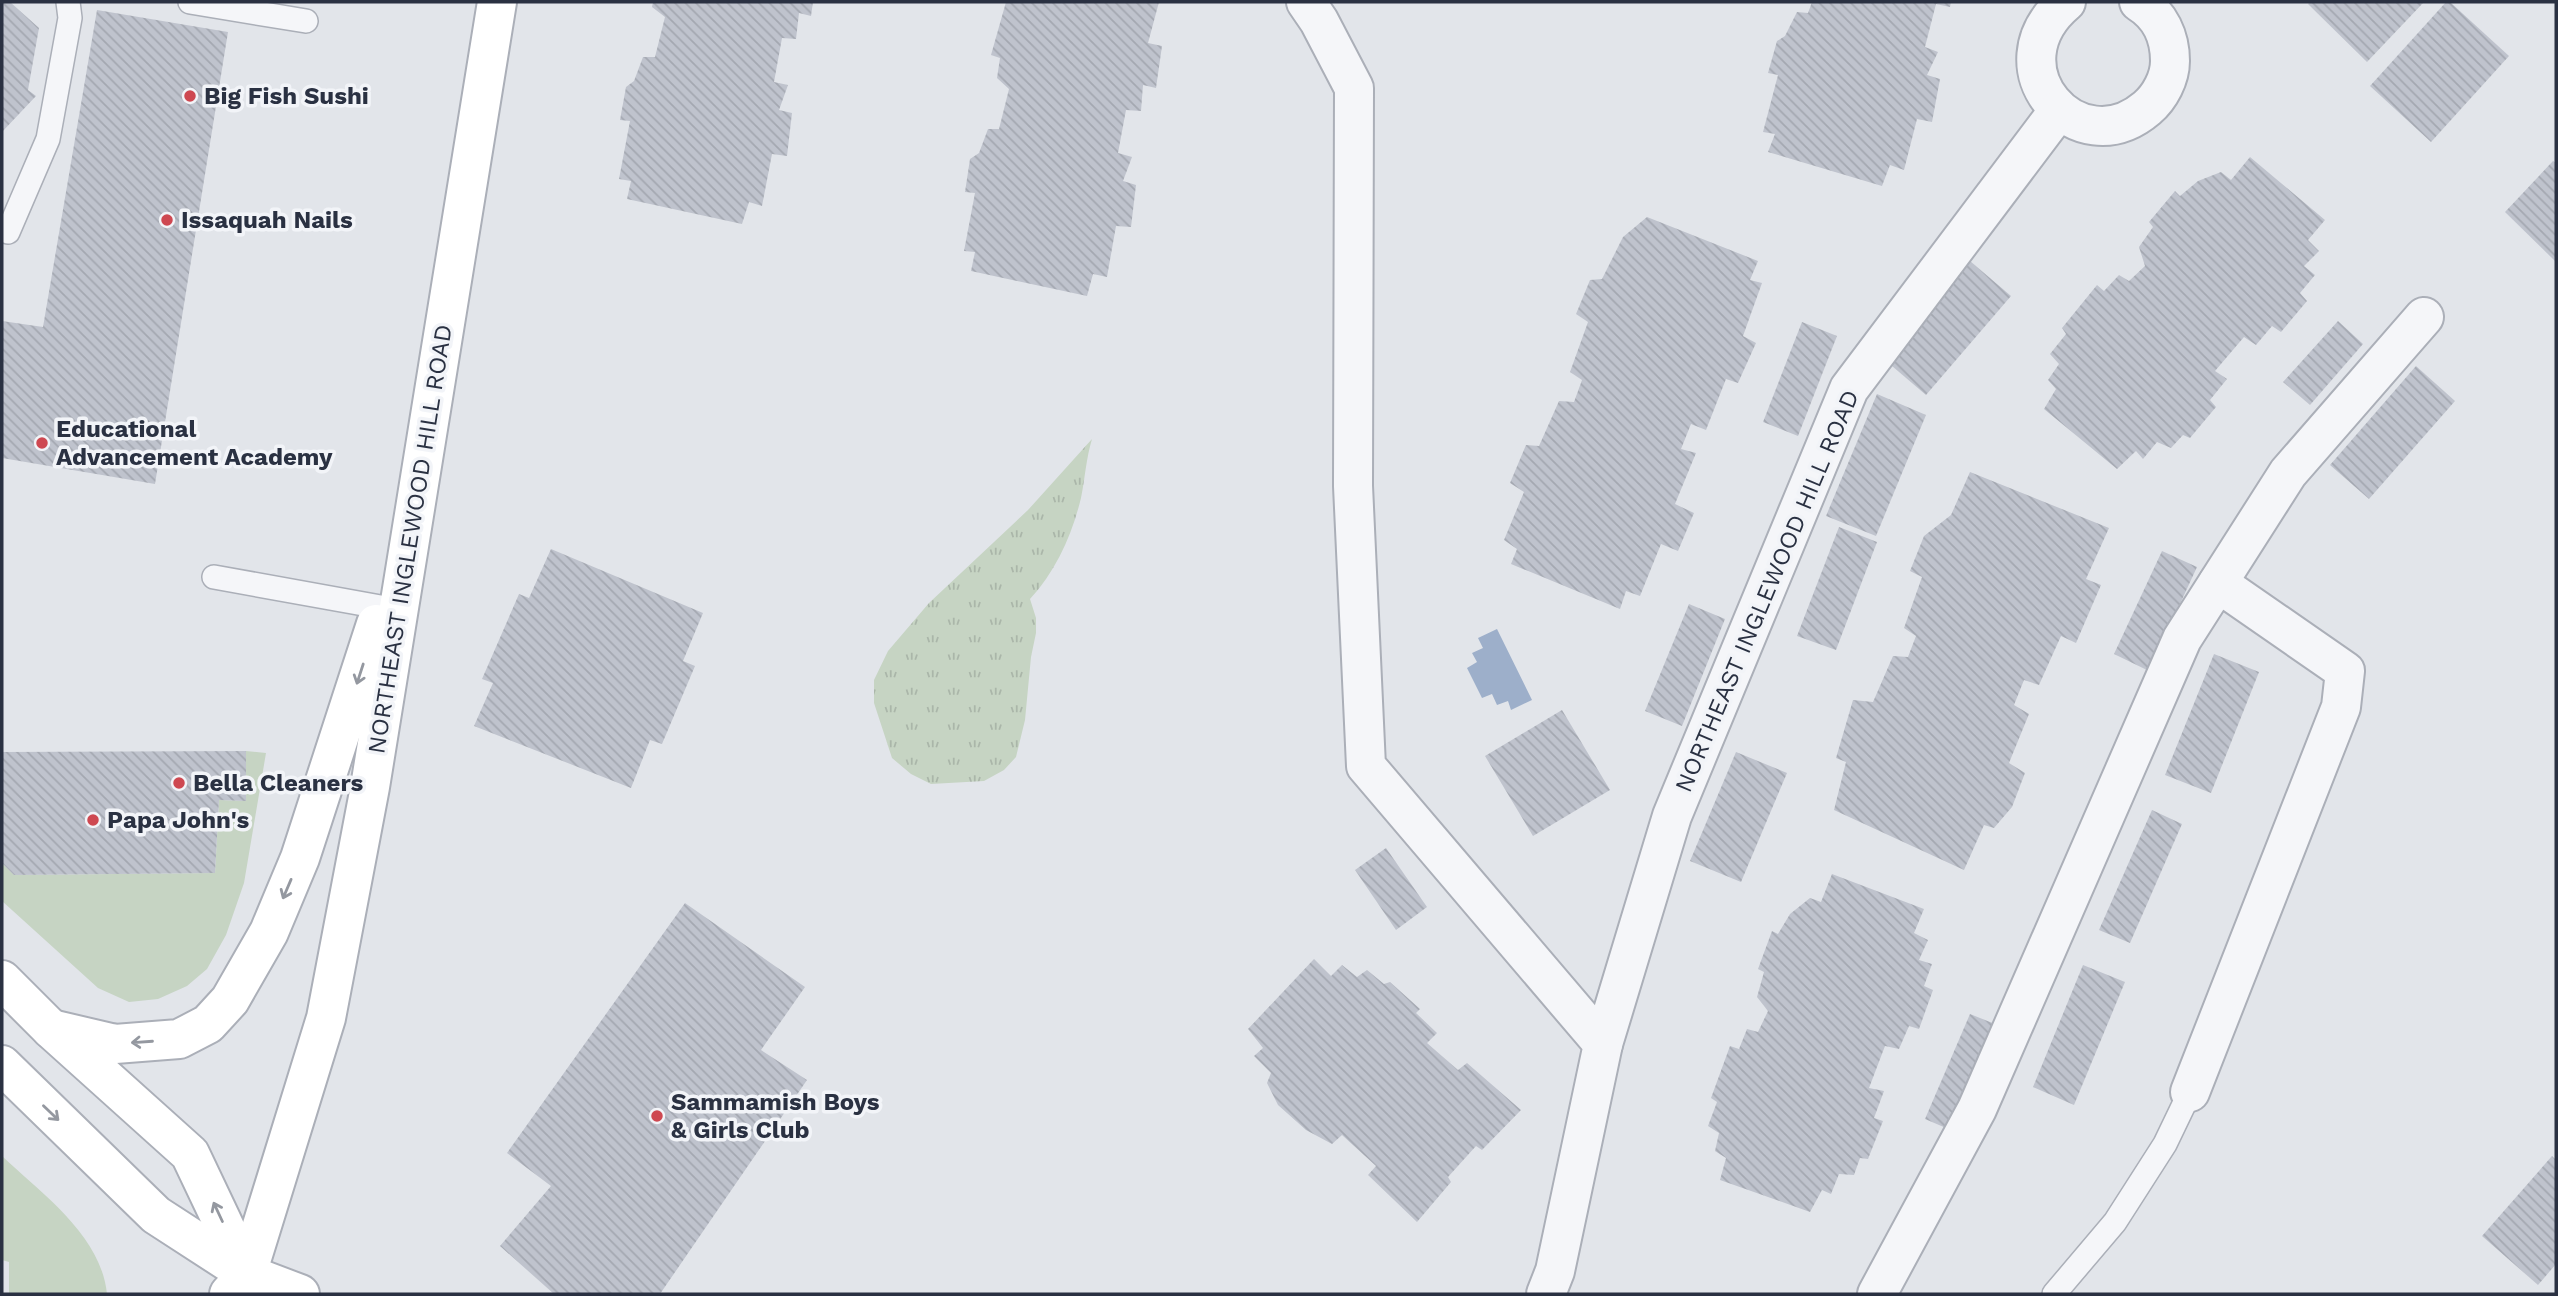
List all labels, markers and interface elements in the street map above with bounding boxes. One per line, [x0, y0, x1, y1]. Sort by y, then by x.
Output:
place label: Big Fish Sushi [204, 82, 369, 110]
marker: Big Fish Sushi [182, 88, 198, 104]
place label: Issaquah Nails [181, 206, 353, 234]
marker: Issaquah Nails [159, 212, 175, 228]
street label: NORTHEAST INGLEWOOD HILL ROAD [362, 322, 458, 756]
street label: NORTHEAST INGLEWOOD HILL ROAD [1669, 386, 1865, 796]
place label: Educational Advancement Academy [56, 415, 333, 471]
marker: Educational Advancement Academy [34, 435, 50, 451]
one-way arrow [353, 662, 365, 684]
place label: Bella Cleaners [193, 769, 364, 797]
marker: Bella Cleaners [171, 775, 187, 791]
place label: Papa John's [107, 806, 250, 834]
marker: Papa John's [85, 812, 101, 828]
one-way arrow [280, 878, 293, 899]
one-way arrow [131, 1036, 154, 1049]
place label: Sammamish Boys & Girls Club [671, 1088, 880, 1144]
one-way arrow [42, 1104, 59, 1121]
marker: Sammamish Boys & Girls Club [649, 1108, 665, 1124]
one-way arrow [211, 1202, 224, 1223]

